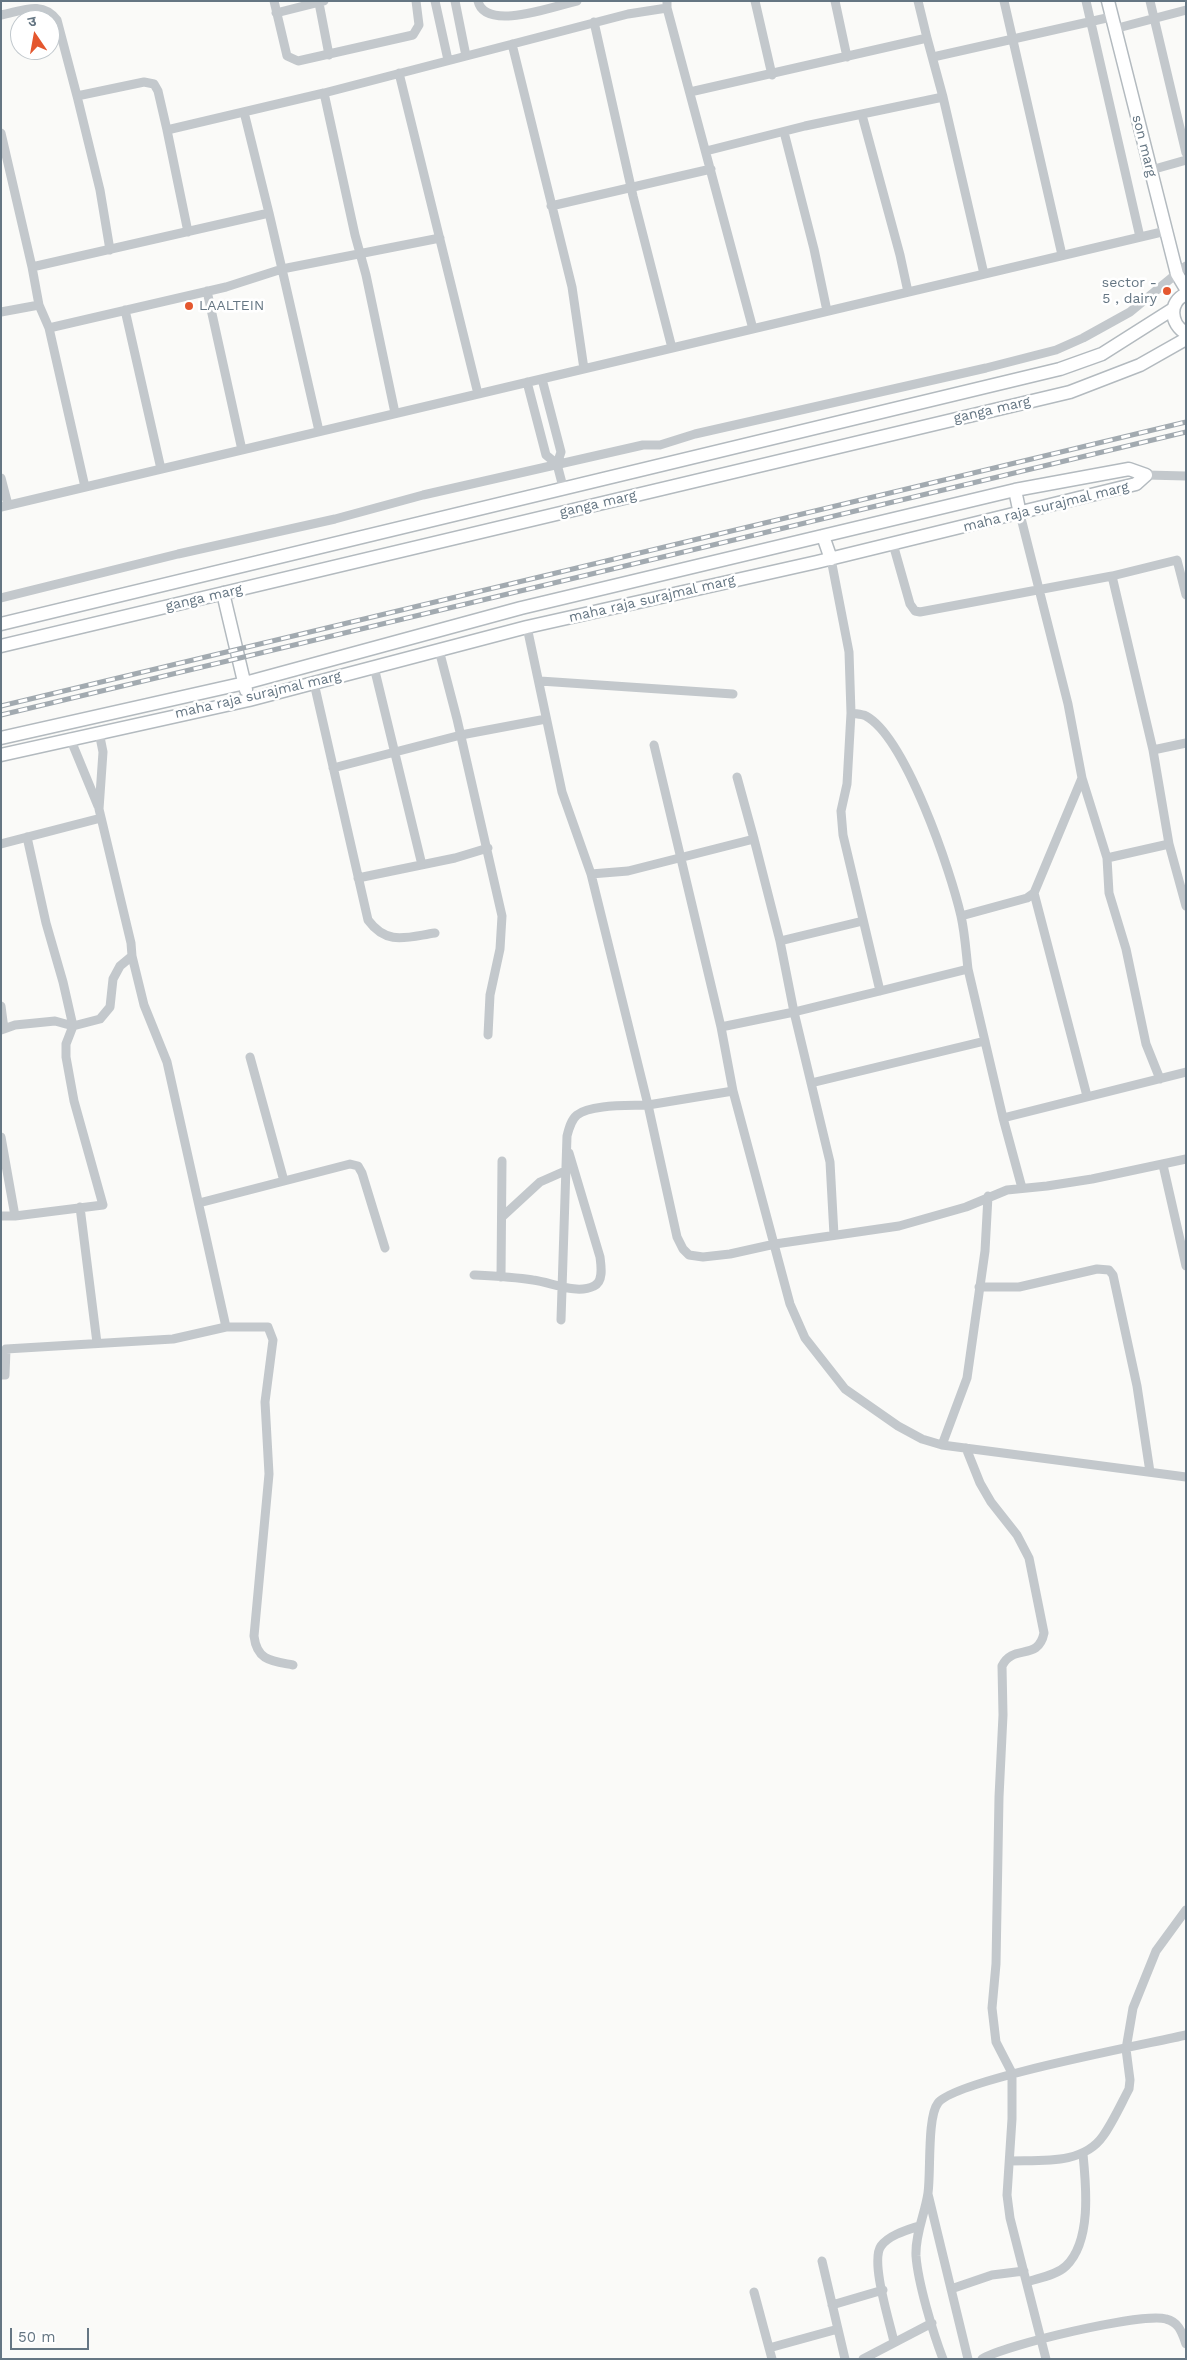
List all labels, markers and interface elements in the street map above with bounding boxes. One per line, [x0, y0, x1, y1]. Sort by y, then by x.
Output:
north arrow [10, 10, 60, 60]
text: उ [26, 13, 38, 30]
street label: son marg [1128, 113, 1160, 179]
place label: sector - 5 , dairy [1102, 275, 1157, 308]
marker: sector - 5 , dairy [1161, 285, 1173, 297]
place label: LAALTEIN [199, 298, 264, 314]
marker: LAALTEIN [183, 300, 195, 312]
street label: ganga marg [952, 393, 1032, 427]
street label: maha raja surajmal marg [961, 478, 1131, 536]
street label: ganga marg [558, 487, 638, 521]
street label: maha raja surajmal marg [567, 572, 737, 626]
street label: ganga marg [164, 581, 244, 615]
street label: maha raja surajmal marg [173, 668, 343, 722]
scale bar [12, 2318, 91, 2350]
text: 50 m [18, 2328, 55, 2346]

